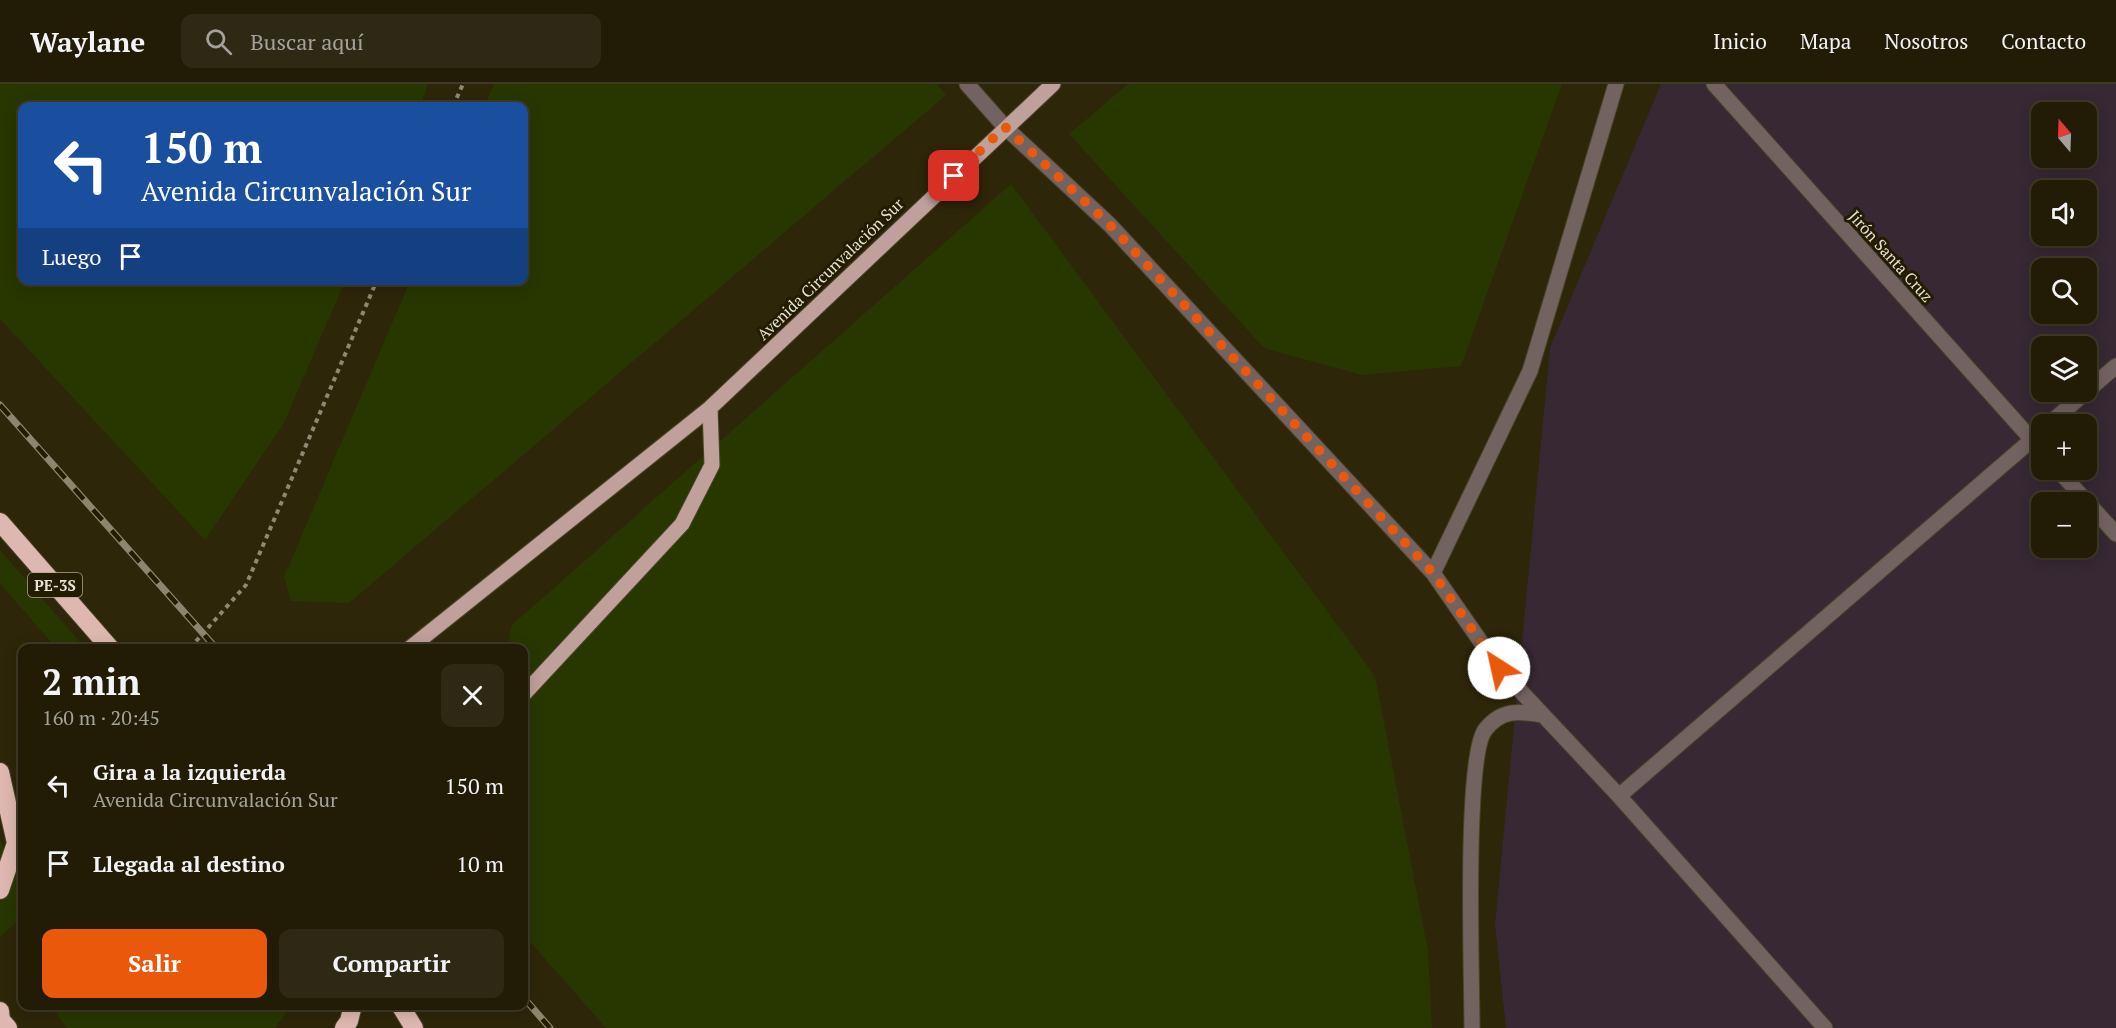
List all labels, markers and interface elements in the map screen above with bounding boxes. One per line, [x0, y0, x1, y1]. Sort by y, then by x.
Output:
search box [181, 14, 601, 68]
text: Waylane [30, 23, 145, 60]
icon: search [202, 25, 235, 58]
text: Buscar aquí [250, 27, 364, 56]
text: Inicio [1713, 27, 1767, 55]
text: Mapa [1800, 27, 1851, 55]
text: Nosotros [1884, 27, 1968, 55]
text: Contacto [2001, 27, 2086, 55]
north arrow [2031, 102, 2097, 168]
map controls [2031, 102, 2097, 558]
text: 150 m [141, 119, 262, 175]
icon: left [42, 126, 120, 204]
pin [928, 150, 979, 201]
icon: arrive [937, 159, 970, 192]
text: Avenida Circunvalación Sur [141, 173, 471, 209]
button: sound [2031, 180, 2097, 246]
street label: Avenida Circunvalación Sur [752, 193, 909, 345]
street label: Jirón Santa Cruz [1844, 205, 1938, 307]
icon: arrive [114, 240, 147, 273]
text: Luego [42, 242, 102, 271]
button: search [2031, 258, 2097, 324]
button: layers [2031, 336, 2097, 402]
button: + [2031, 414, 2097, 480]
button: − [2031, 492, 2097, 558]
road number: PE-3S [28, 573, 82, 597]
position arrow [1467, 636, 1531, 700]
text: 2 min [42, 658, 140, 705]
button: close [441, 664, 504, 727]
text: 160 m · 20:45 [42, 704, 160, 731]
text: Gira a la izquierda [93, 757, 286, 786]
icon: left [42, 769, 75, 802]
text: 150 m [444, 771, 504, 800]
text: Avenida Circunvalación Sur [93, 786, 338, 813]
icon: arrive [42, 847, 75, 880]
text: Llegada al destino [93, 849, 285, 878]
text: 10 m [456, 849, 504, 878]
button: Salir [42, 929, 267, 998]
button: Compartir [279, 929, 504, 998]

